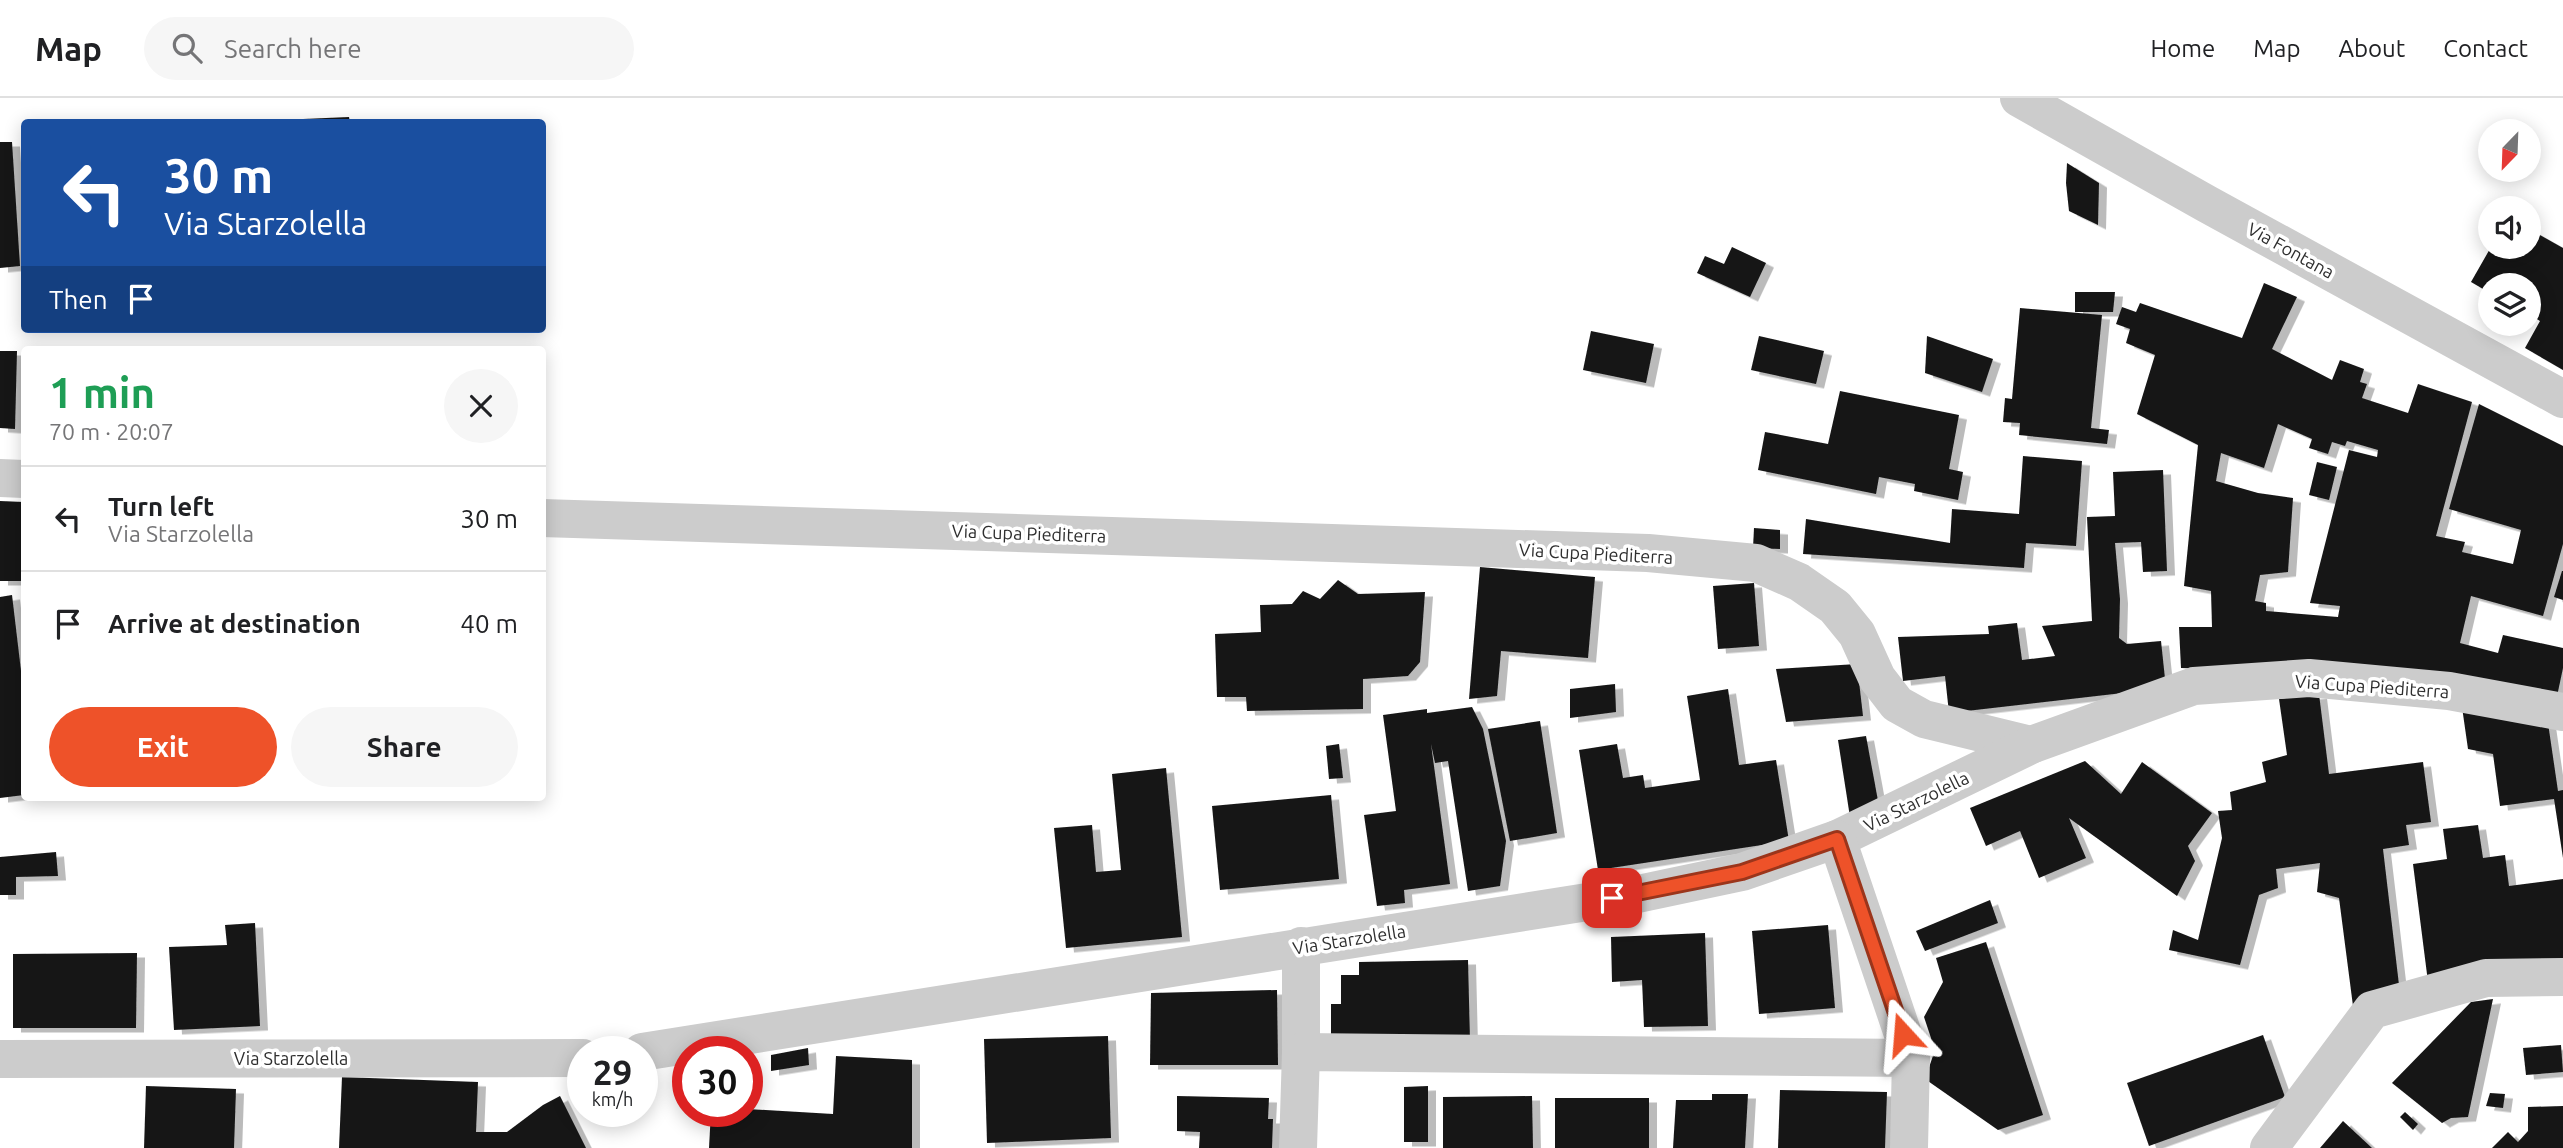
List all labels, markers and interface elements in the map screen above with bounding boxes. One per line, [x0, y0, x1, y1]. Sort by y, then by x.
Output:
search box [144, 17, 634, 80]
icon: search [168, 29, 206, 67]
text: Map [35, 30, 102, 67]
text: Search here [224, 34, 362, 63]
text: Home [2150, 35, 2215, 62]
text: Map [2253, 35, 2300, 62]
text: About [2338, 35, 2405, 62]
text: Contact [2443, 35, 2528, 62]
north arrow [2478, 119, 2541, 182]
map controls [2478, 119, 2541, 336]
icon: left [49, 147, 140, 238]
text: 30 m [164, 147, 273, 202]
button: sound [2478, 196, 2541, 259]
text: Via Starzolella [164, 205, 367, 241]
street label: Via Fontana [2244, 218, 2338, 282]
button: layers [2478, 273, 2541, 336]
icon: arrive [122, 280, 160, 318]
text: Then [49, 285, 108, 314]
text: 1 min [49, 369, 155, 416]
button: close [444, 369, 518, 443]
text: 70 m · 20:07 [49, 419, 174, 444]
text: Turn left [108, 492, 214, 521]
icon: left [49, 500, 87, 538]
text: 30 m [460, 504, 518, 533]
street label: Via Cupa Piediterra [951, 520, 1107, 546]
text: Via Starzolella [108, 521, 254, 546]
street label: Via Cupa Piediterra [1518, 539, 1674, 567]
icon: arrive [49, 605, 87, 643]
text: Arrive at destination [108, 609, 361, 638]
text: 40 m [460, 609, 518, 638]
street label: Via Cupa Piediterra [2294, 671, 2450, 701]
button: Exit [49, 707, 277, 787]
button: Share [291, 707, 518, 787]
street label: Via Starzolella [1860, 767, 1972, 835]
pin [1582, 868, 1642, 928]
icon: arrive [1593, 879, 1631, 917]
street label: Via Starzolella [1291, 920, 1407, 958]
position arrow [1866, 997, 1940, 1071]
speed limit sign: 30 [672, 1036, 763, 1127]
street label: Via Starzolella [234, 1048, 348, 1068]
text: 29 [593, 1052, 632, 1092]
text: km/h [592, 1089, 633, 1109]

